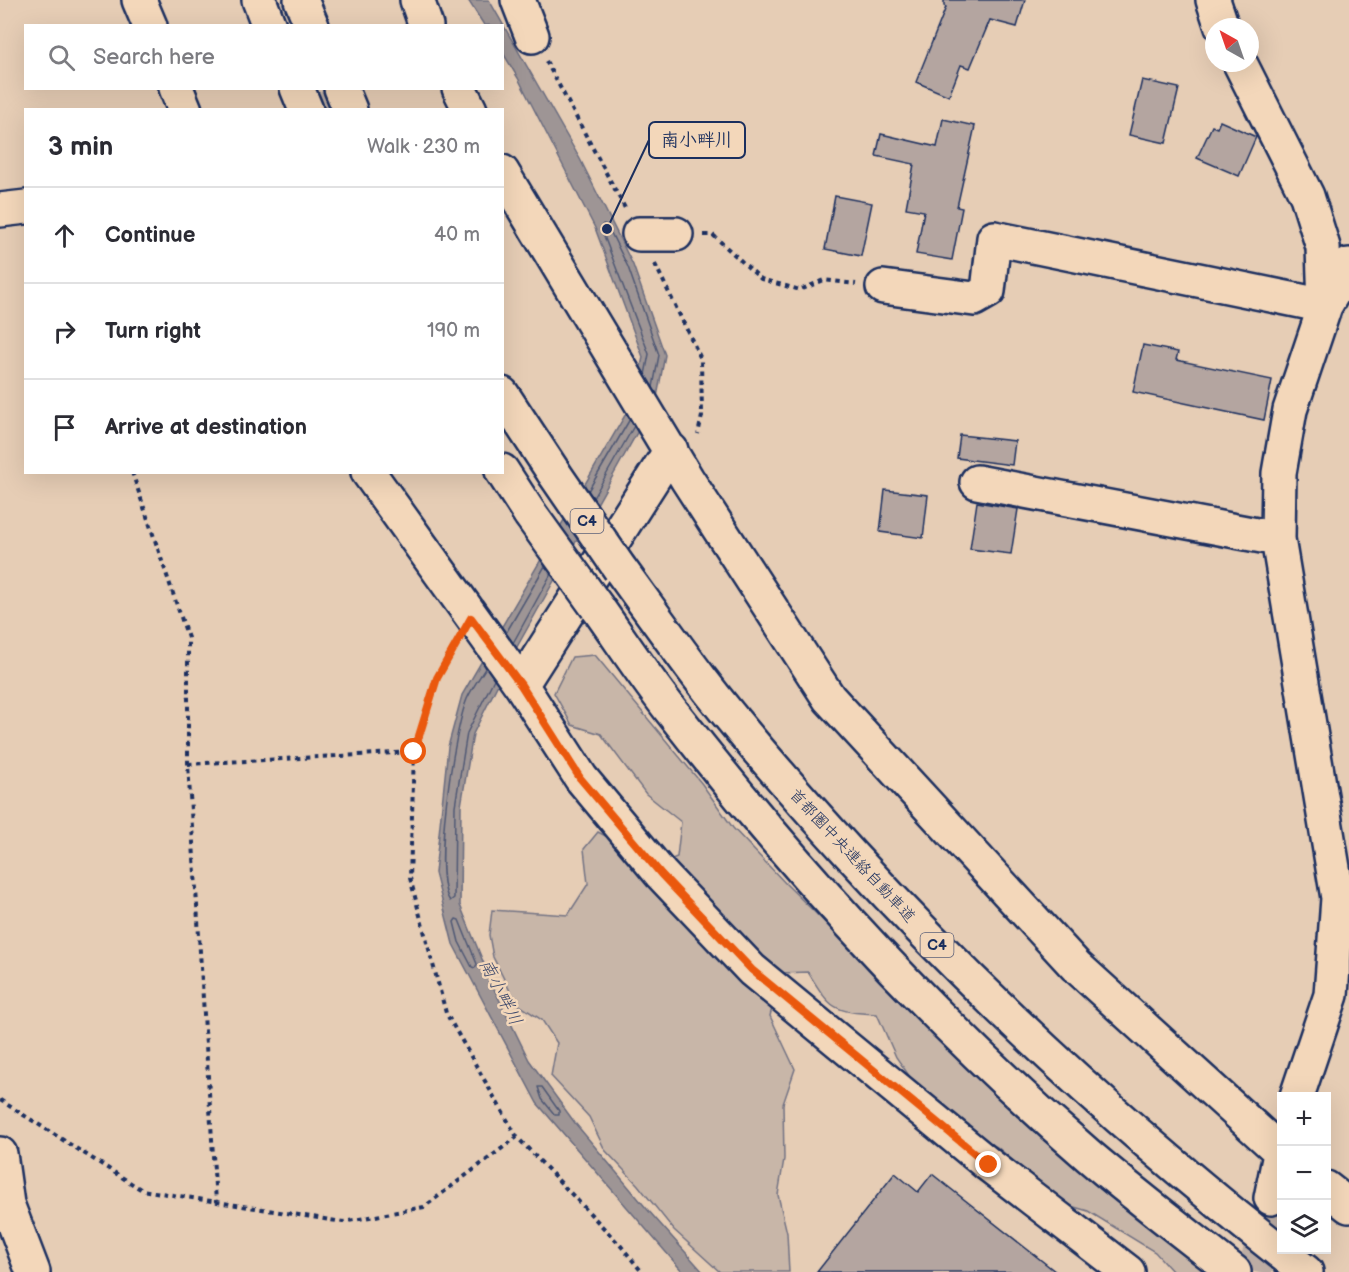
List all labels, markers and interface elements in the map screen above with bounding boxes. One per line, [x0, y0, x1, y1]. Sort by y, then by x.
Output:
north arrow [1205, 18, 1259, 72]
search box [24, 24, 504, 90]
icon: search [45, 41, 78, 74]
text: Search here [93, 44, 215, 71]
callout: 南小畔川 [649, 122, 745, 158]
text: 南小畔川 [661, 130, 733, 151]
text: 3 min [48, 132, 113, 163]
text: Walk · 230 m [367, 135, 480, 159]
icon: ahead [48, 219, 81, 252]
text: Continue [105, 222, 195, 249]
text: 40 m [434, 223, 480, 247]
icon: right [48, 315, 81, 348]
text: Turn right [105, 318, 201, 345]
text: 190 m [427, 319, 480, 343]
icon: arrive [48, 411, 81, 444]
text: Arrive at destination [105, 414, 307, 441]
road number: C4 [570, 509, 604, 533]
route start [400, 738, 426, 764]
street label: 首都圏中央連絡自動車道 [785, 785, 919, 927]
road number: C4 [920, 933, 954, 957]
water label: 南小畔川 [475, 955, 526, 1029]
map controls [1277, 1092, 1331, 1254]
button: + [1277, 1092, 1331, 1146]
button: − [1277, 1146, 1331, 1200]
route end [975, 1151, 1001, 1177]
button: layers [1277, 1200, 1331, 1254]

